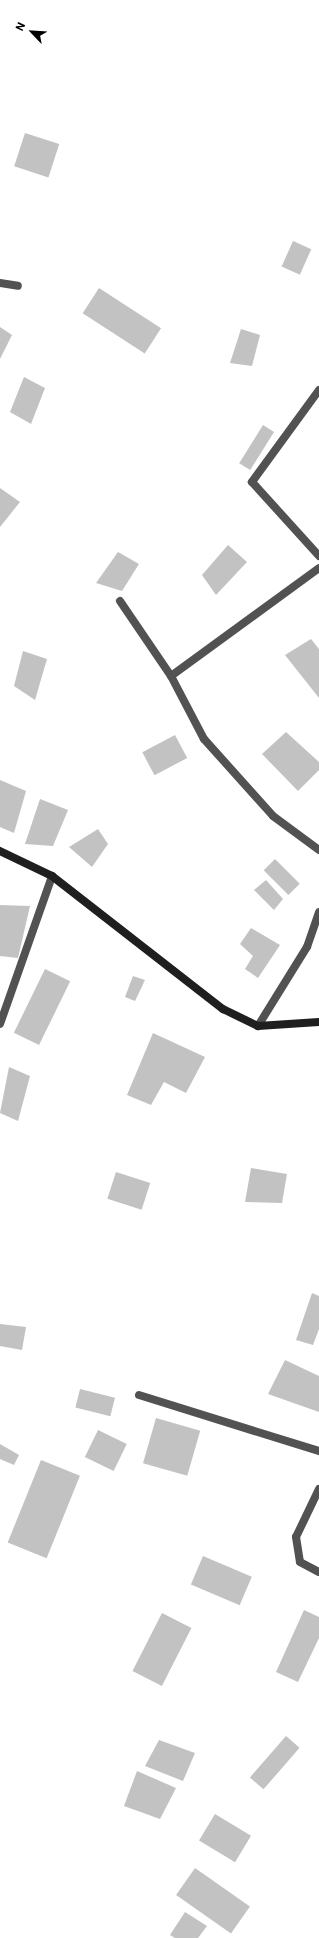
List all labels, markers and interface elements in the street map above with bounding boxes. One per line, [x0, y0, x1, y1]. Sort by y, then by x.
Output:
north arrow [12, 12, 52, 52]
text: N [13, 20, 28, 33]

